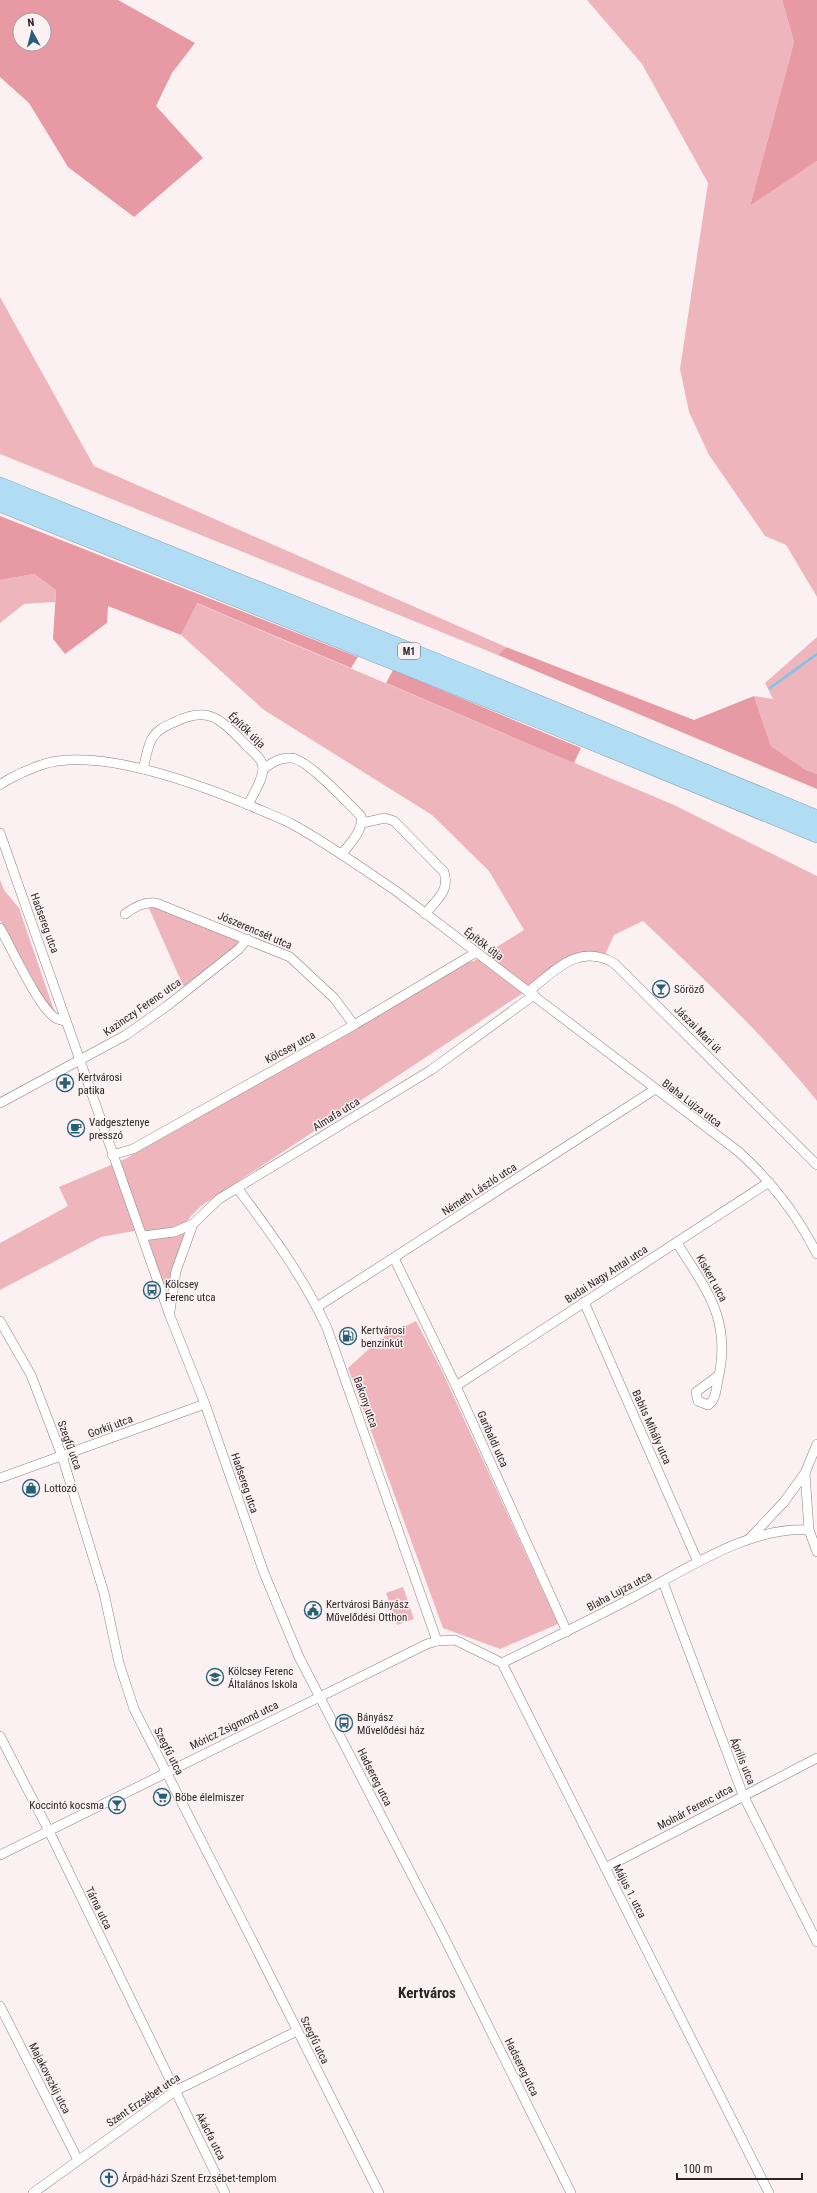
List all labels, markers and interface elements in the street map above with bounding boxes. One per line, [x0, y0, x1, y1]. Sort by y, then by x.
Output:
north arrow [12, 12, 52, 52]
text: N [27, 16, 35, 29]
road number: M1 [398, 643, 420, 659]
street label: Építők útja [226, 710, 268, 751]
street label: Hadsereg utca [28, 891, 61, 955]
street label: Jószerencsét utca [216, 909, 294, 952]
street label: Építők útja [461, 925, 506, 963]
street label: Kazinczy Ferenc utca [101, 976, 184, 1039]
bar icon: Söröző [651, 979, 671, 999]
place label: Söröző [674, 983, 705, 996]
street label: Jászai Mari út [671, 1003, 724, 1056]
street label: Kölcsey utca [263, 1028, 318, 1066]
place label: Kertvárosi patika [78, 1071, 122, 1097]
pharmacy icon: Kertvárosi patika [55, 1073, 75, 1093]
street label: Blaha Lujza utca [659, 1077, 724, 1130]
street label: Almafa utca [311, 1095, 362, 1134]
place label: Vadgesztenye presszó [89, 1116, 149, 1142]
cafe icon: Vadgesztenye presszó [66, 1118, 86, 1138]
street label: Németh László utca [440, 1160, 519, 1218]
street label: Budai Nagy Antal utca [563, 1243, 650, 1306]
street label: Kiskert utca [693, 1252, 730, 1304]
place label: Kölcsey Ferenc utca [165, 1278, 216, 1304]
bus stop icon: Kölcsey Ferenc utca [142, 1280, 162, 1300]
place label: Kertvárosi benzinkút [361, 1324, 405, 1350]
fuel station icon: Kertvárosi benzinkút [338, 1326, 358, 1346]
street label: Bakony utca [351, 1375, 380, 1429]
street label: Babits Mihály utca [629, 1388, 674, 1466]
street label: Garibaldi utca [474, 1409, 511, 1469]
street label: Gorkij utca [86, 1412, 134, 1441]
street label: Szegfű utca [55, 1419, 84, 1471]
street label: Hadsereg utca [228, 1451, 261, 1515]
shop icon: Lottozó [21, 1478, 41, 1498]
place label: Lottozó [44, 1482, 77, 1495]
street label: Blaha Lujza utca [585, 1569, 654, 1614]
place label: Kertvárosi Bányász Művelődési Otthon [326, 1598, 409, 1624]
public building icon: Kertvárosi Bányász Művelődési Otthon [303, 1600, 323, 1620]
place label: Kölcsey Ferenc Általános Iskola [228, 1665, 298, 1691]
school or university icon: Kölcsey Ferenc Általános Iskola [205, 1667, 225, 1687]
street label: Móricz Zsigmond utca [188, 1698, 281, 1753]
place label: Bányász Művelődési ház [357, 1711, 425, 1737]
bus stop icon: Bányász Művelődési ház [334, 1713, 354, 1733]
street label: Szegfű utca [151, 1725, 186, 1777]
street label: Április utca [727, 1736, 758, 1786]
street label: Hadsereg utca [354, 1746, 395, 1808]
street label: Molnár Ferenc utca [655, 1782, 735, 1833]
supermarket icon: Böbe élelmiszer [152, 1787, 172, 1807]
place label: Böbe élelmiszer [175, 1791, 245, 1804]
bar icon: Koccintó kocsma [107, 1795, 127, 1815]
place label: Koccintó kocsma [29, 1799, 104, 1812]
street label: Május 1. utca [610, 1862, 649, 1920]
street label: Tárna utca [83, 1885, 114, 1932]
district label: Kertváros [398, 1984, 456, 2002]
street label: Szegfű utca [297, 2014, 332, 2066]
street label: Hadsereg utca [502, 2036, 541, 2098]
street label: Majakovszkij utca [26, 2041, 73, 2116]
street label: Szent Erzsébet utca [104, 2071, 182, 2130]
street label: Akácfa utca [193, 2110, 228, 2162]
scale bar [677, 2155, 802, 2181]
text: 100 m [683, 2162, 713, 2176]
church icon: Árpád-házi Szent Erzsébet-templom [99, 2168, 119, 2188]
place label: Árpád-házi Szent Erzsébet-templom [122, 2172, 277, 2185]

